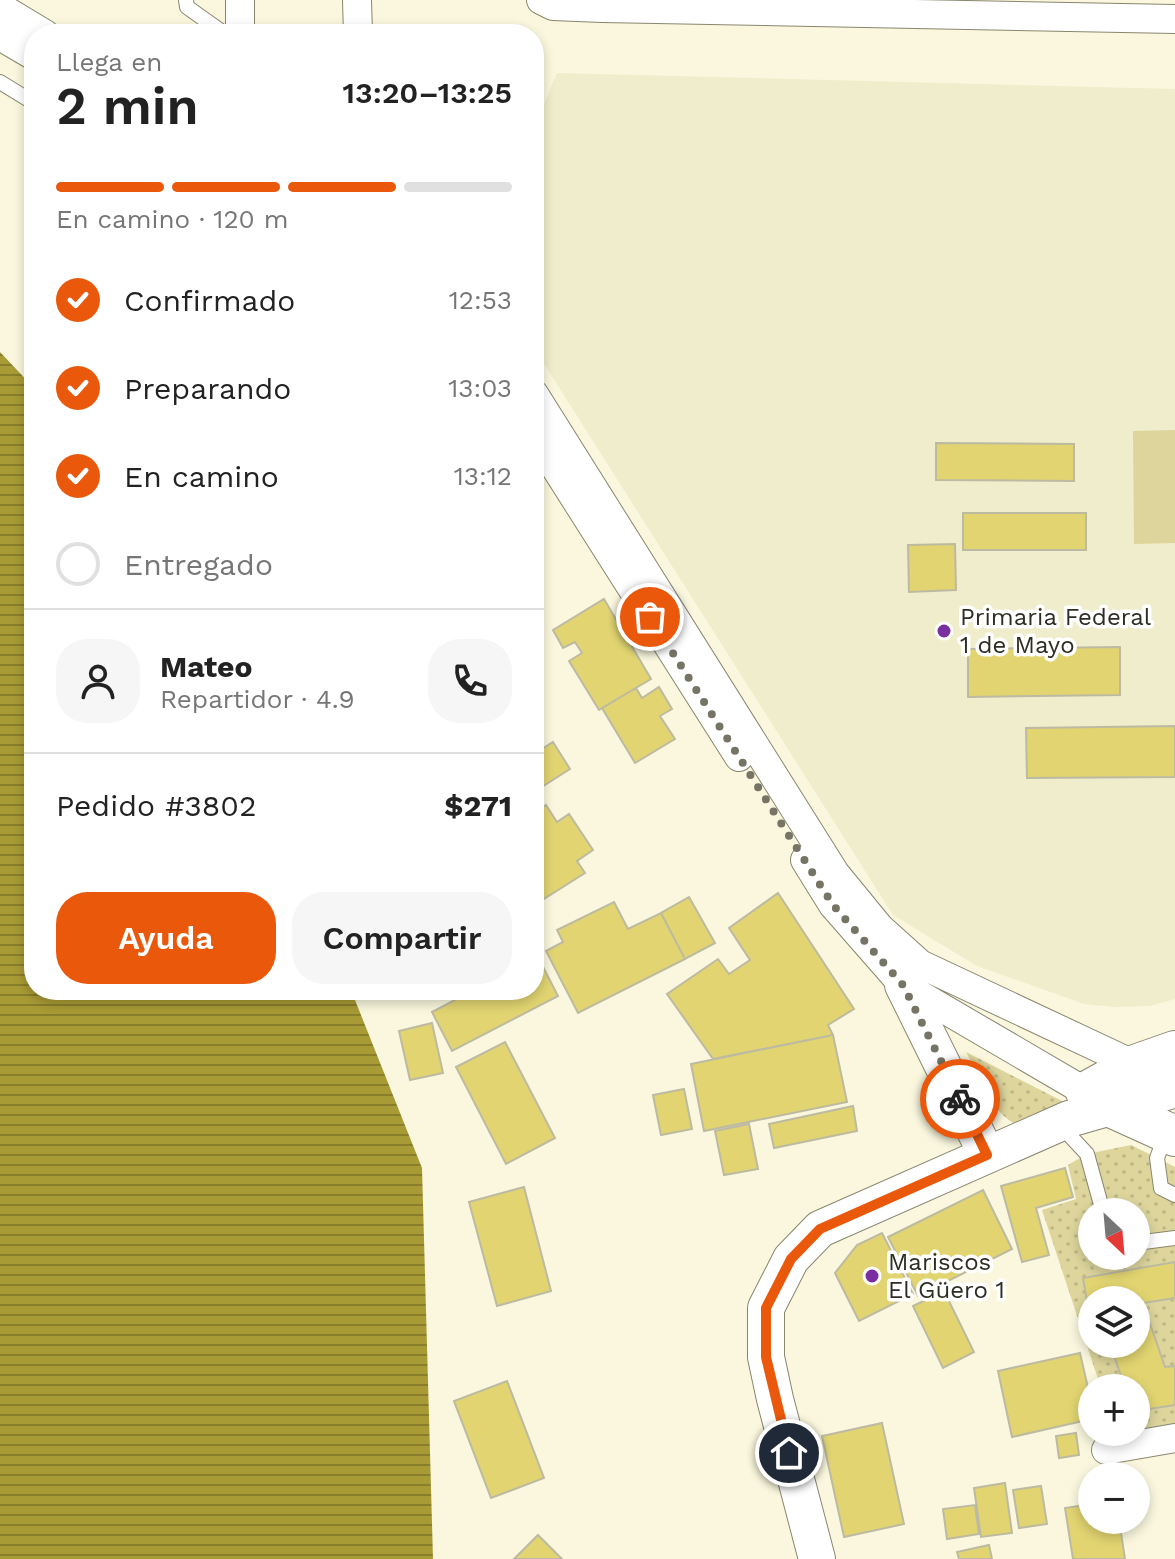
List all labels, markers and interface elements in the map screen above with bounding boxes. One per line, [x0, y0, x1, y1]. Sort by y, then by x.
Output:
text: Llega en [56, 47, 162, 77]
text: 13:20–13:25 [342, 75, 512, 110]
text: 2 min [56, 76, 199, 137]
text: En camino · 120 m [56, 204, 288, 234]
icon: check [56, 278, 100, 322]
text: Confirmado [124, 283, 295, 318]
text: 12:53 [449, 285, 512, 315]
icon: check [56, 366, 100, 410]
text: Preparando [124, 371, 291, 406]
text: 13:03 [448, 373, 512, 403]
icon: check [56, 454, 100, 498]
text: En camino [124, 459, 279, 494]
text: 13:12 [454, 461, 512, 491]
text: Entregado [124, 547, 273, 582]
pin [616, 583, 684, 651]
icon: bag [628, 595, 672, 639]
place label: Primaria Federal 1 de Mayo [960, 603, 1152, 659]
marker: Primaria Federal 1 de Mayo [935, 622, 953, 640]
button: person [56, 639, 140, 723]
button: phone [428, 639, 512, 723]
text: Mateo [160, 649, 252, 684]
text: Repartidor · 4.9 [160, 684, 355, 714]
text: Pedido #3802 [56, 788, 256, 823]
text: $271 [444, 788, 512, 823]
button: Ayuda [56, 892, 276, 984]
button: Compartir [292, 892, 512, 984]
courier [920, 1059, 1000, 1139]
icon: bike [938, 1077, 982, 1121]
north arrow [1078, 1198, 1150, 1270]
map controls [1078, 1198, 1150, 1534]
place label: Mariscos El Güero 1 [888, 1248, 1005, 1304]
marker: Mariscos El Güero 1 [863, 1267, 881, 1285]
button: layers [1078, 1286, 1150, 1358]
button: + [1078, 1374, 1150, 1446]
pin [755, 1419, 823, 1487]
icon: home [767, 1431, 811, 1475]
button: − [1078, 1462, 1150, 1534]

